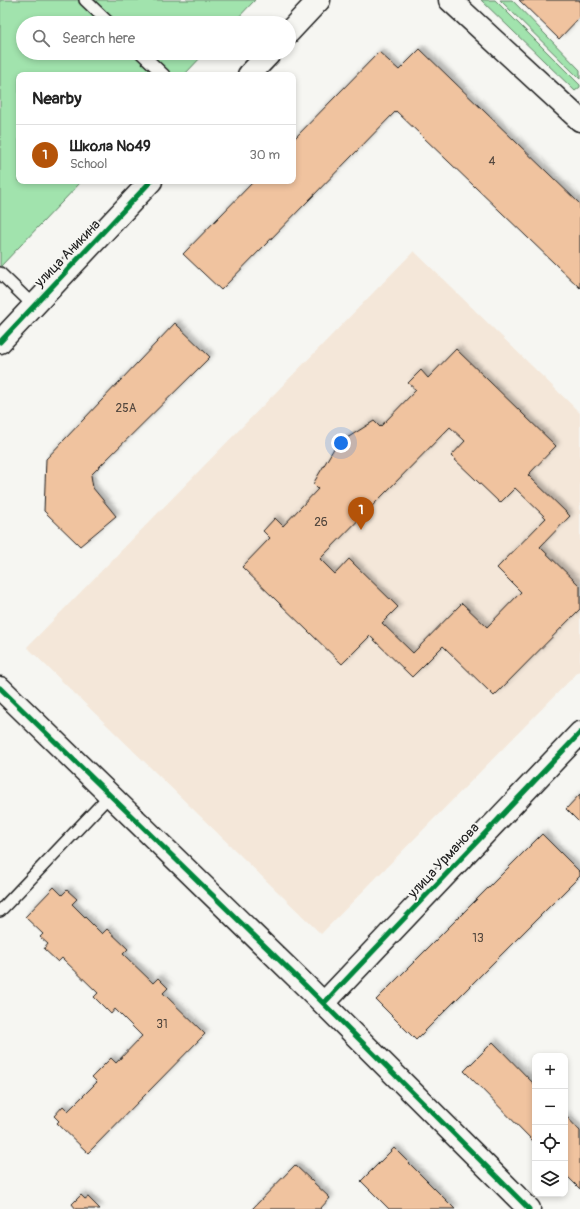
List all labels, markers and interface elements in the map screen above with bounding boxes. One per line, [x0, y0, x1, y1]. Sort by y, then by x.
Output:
search box [16, 16, 296, 60]
icon: search [30, 27, 52, 49]
text: Search here [62, 29, 135, 48]
text: Nearby [32, 88, 81, 109]
text: Школа №49 [70, 137, 151, 156]
text: 1 [42, 147, 48, 163]
text: 30 m [250, 147, 280, 163]
house number: 4 [489, 154, 496, 169]
text: School [70, 156, 107, 172]
street label: улица Аникина [30, 216, 104, 291]
house number: 25А [115, 401, 137, 416]
your location [331, 433, 351, 453]
pin: 1 [348, 497, 374, 530]
house number: 26 [314, 515, 328, 530]
street label: улица Урманова [404, 819, 483, 902]
house number: 13 [472, 931, 484, 946]
house number: 31 [156, 1017, 168, 1032]
map controls [532, 1053, 568, 1197]
button: + [532, 1053, 568, 1089]
button: − [532, 1089, 568, 1125]
button: locate [532, 1125, 568, 1161]
button: layers [532, 1161, 568, 1197]

